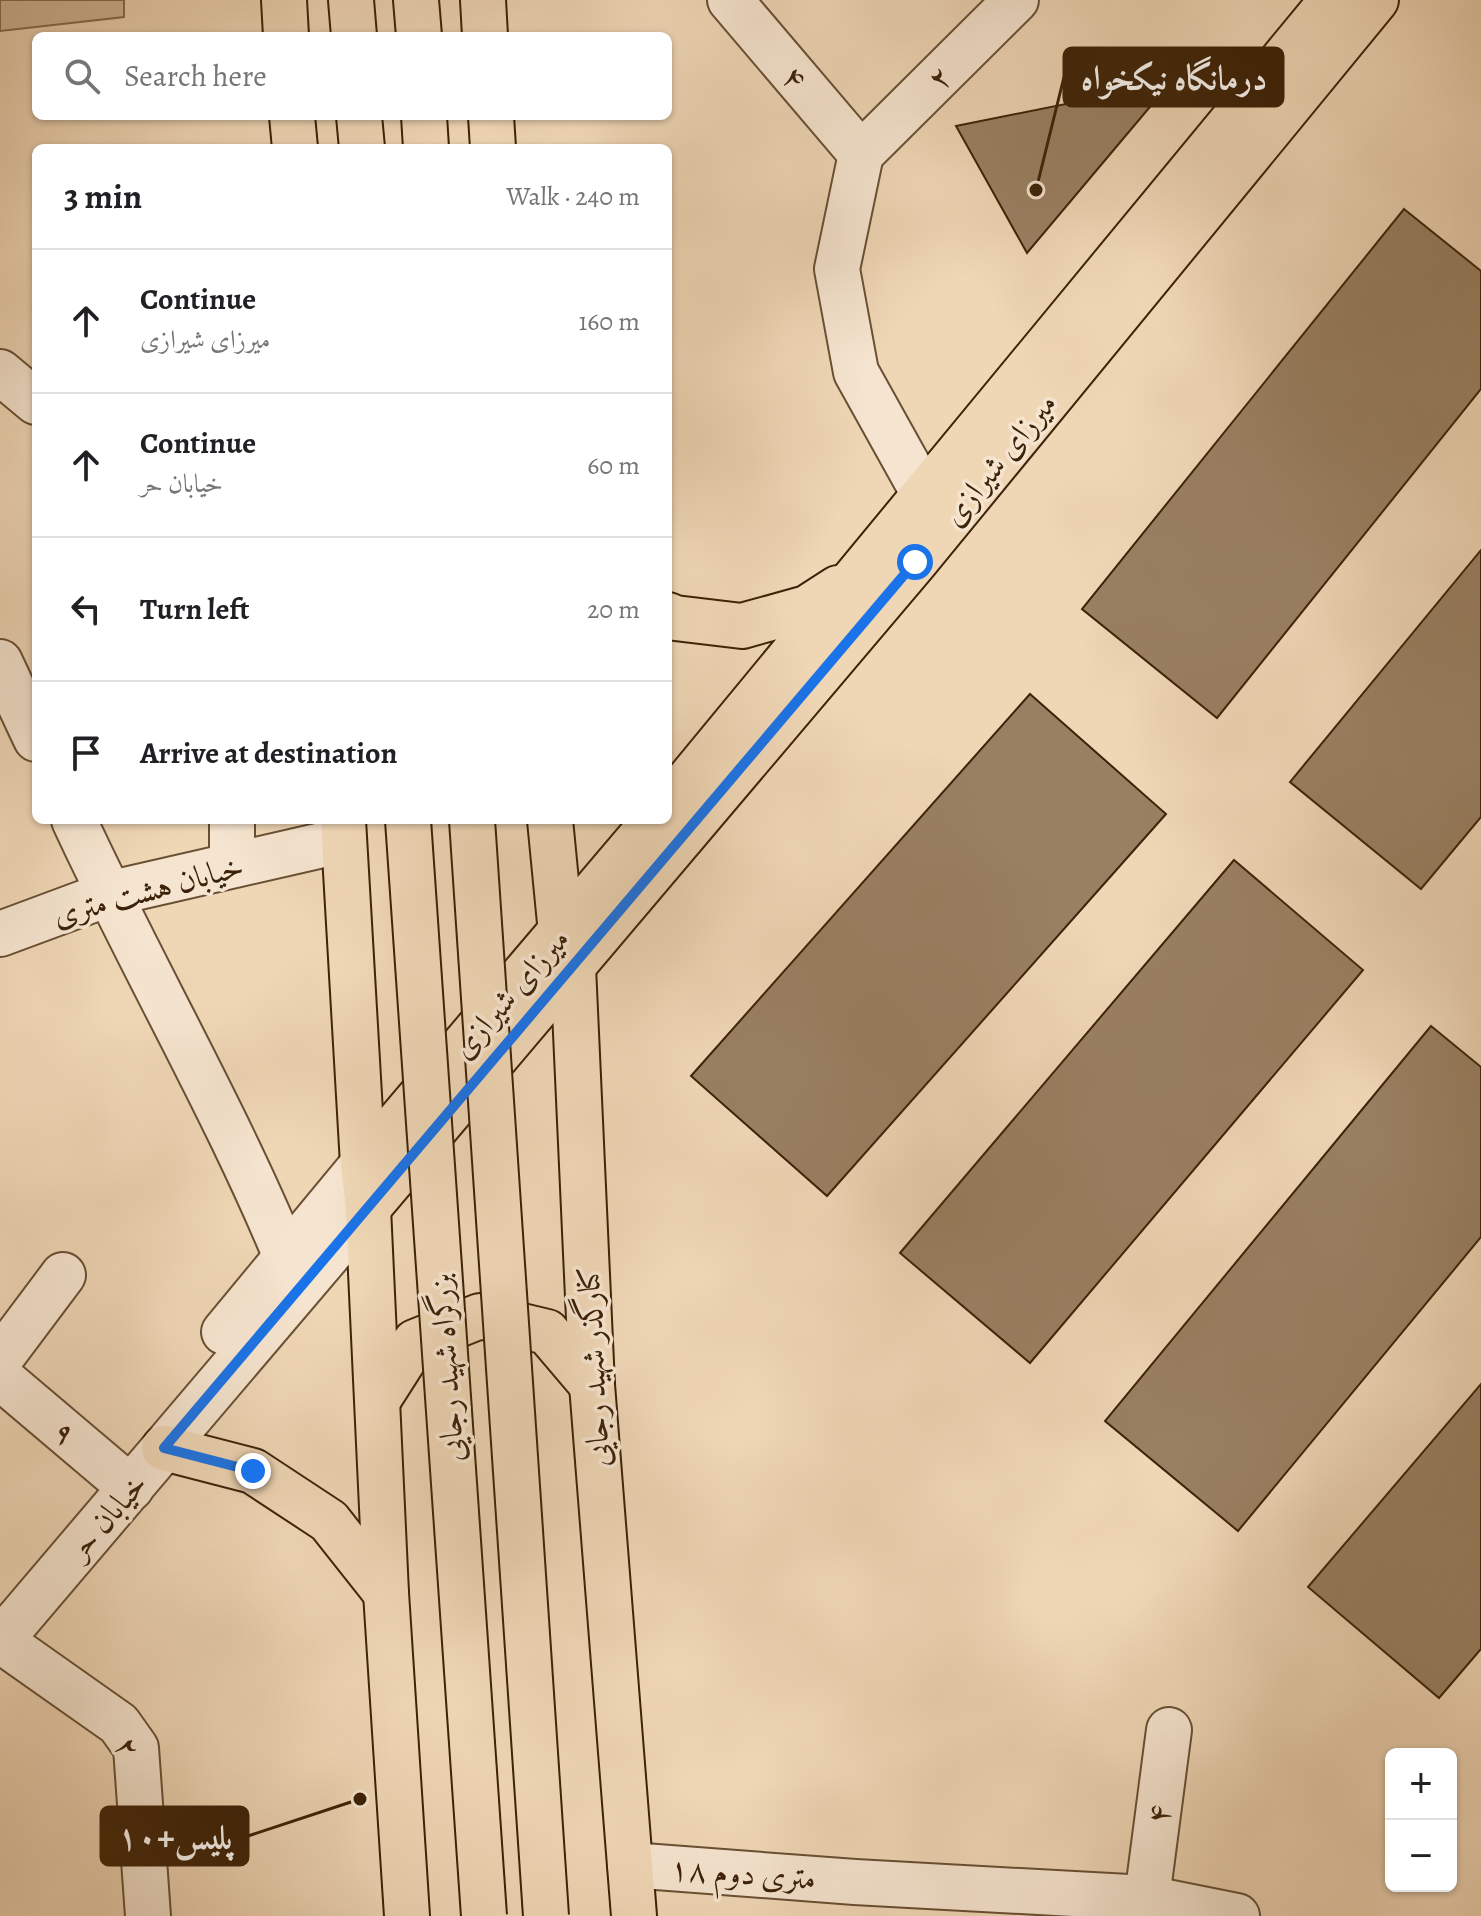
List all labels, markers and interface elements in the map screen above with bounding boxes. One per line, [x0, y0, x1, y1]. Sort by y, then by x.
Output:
search box [32, 32, 672, 120]
callout: درمانگاه نیکخواه [1064, 48, 1283, 106]
icon: search [60, 54, 104, 98]
text: درمانگاه نیکخواه [1081, 54, 1267, 101]
street label: ۲ [917, 55, 961, 99]
text: Search here [124, 56, 267, 96]
street label: ۴ [772, 56, 818, 98]
text: 3 min [64, 173, 142, 220]
text: Walk · 240 m [506, 179, 640, 214]
text: Continue [140, 279, 256, 319]
icon: ahead [64, 299, 108, 343]
text: 160 m [578, 304, 640, 339]
text: میرزای شیرازی [140, 322, 270, 357]
street label: میرزای شیرازی [931, 383, 1067, 535]
text: Continue [140, 423, 256, 463]
icon: ahead [64, 443, 108, 487]
text: 60 m [587, 448, 640, 483]
text: خیابان حر [140, 466, 223, 501]
route start [897, 544, 933, 580]
icon: left [64, 587, 108, 631]
text: Turn left [140, 589, 249, 629]
text: 20 m [587, 592, 640, 627]
icon: arrive [64, 731, 108, 775]
text: Arrive at destination [140, 733, 397, 773]
street label: خیابان هشت متری [48, 843, 248, 937]
street label: میرزای شیرازی [441, 918, 579, 1068]
street label: کنارگذر شهید رجایی [566, 1266, 620, 1468]
street label: بزرگراه شهید رجایی [417, 1272, 475, 1464]
street label: ۹ [44, 1409, 86, 1455]
route end [235, 1453, 271, 1489]
street label: خیابان حر [55, 1463, 157, 1571]
street label: ۲ [104, 1730, 152, 1764]
map controls [1385, 1748, 1457, 1892]
button: + [1385, 1748, 1457, 1820]
street label: ۴ [1135, 1802, 1181, 1826]
callout: پلیس+١٠ [101, 1807, 248, 1865]
text: پلیس+١٠ [117, 1813, 235, 1861]
button: − [1385, 1820, 1457, 1892]
street label: ۱۸ متری دوم [668, 1846, 817, 1906]

